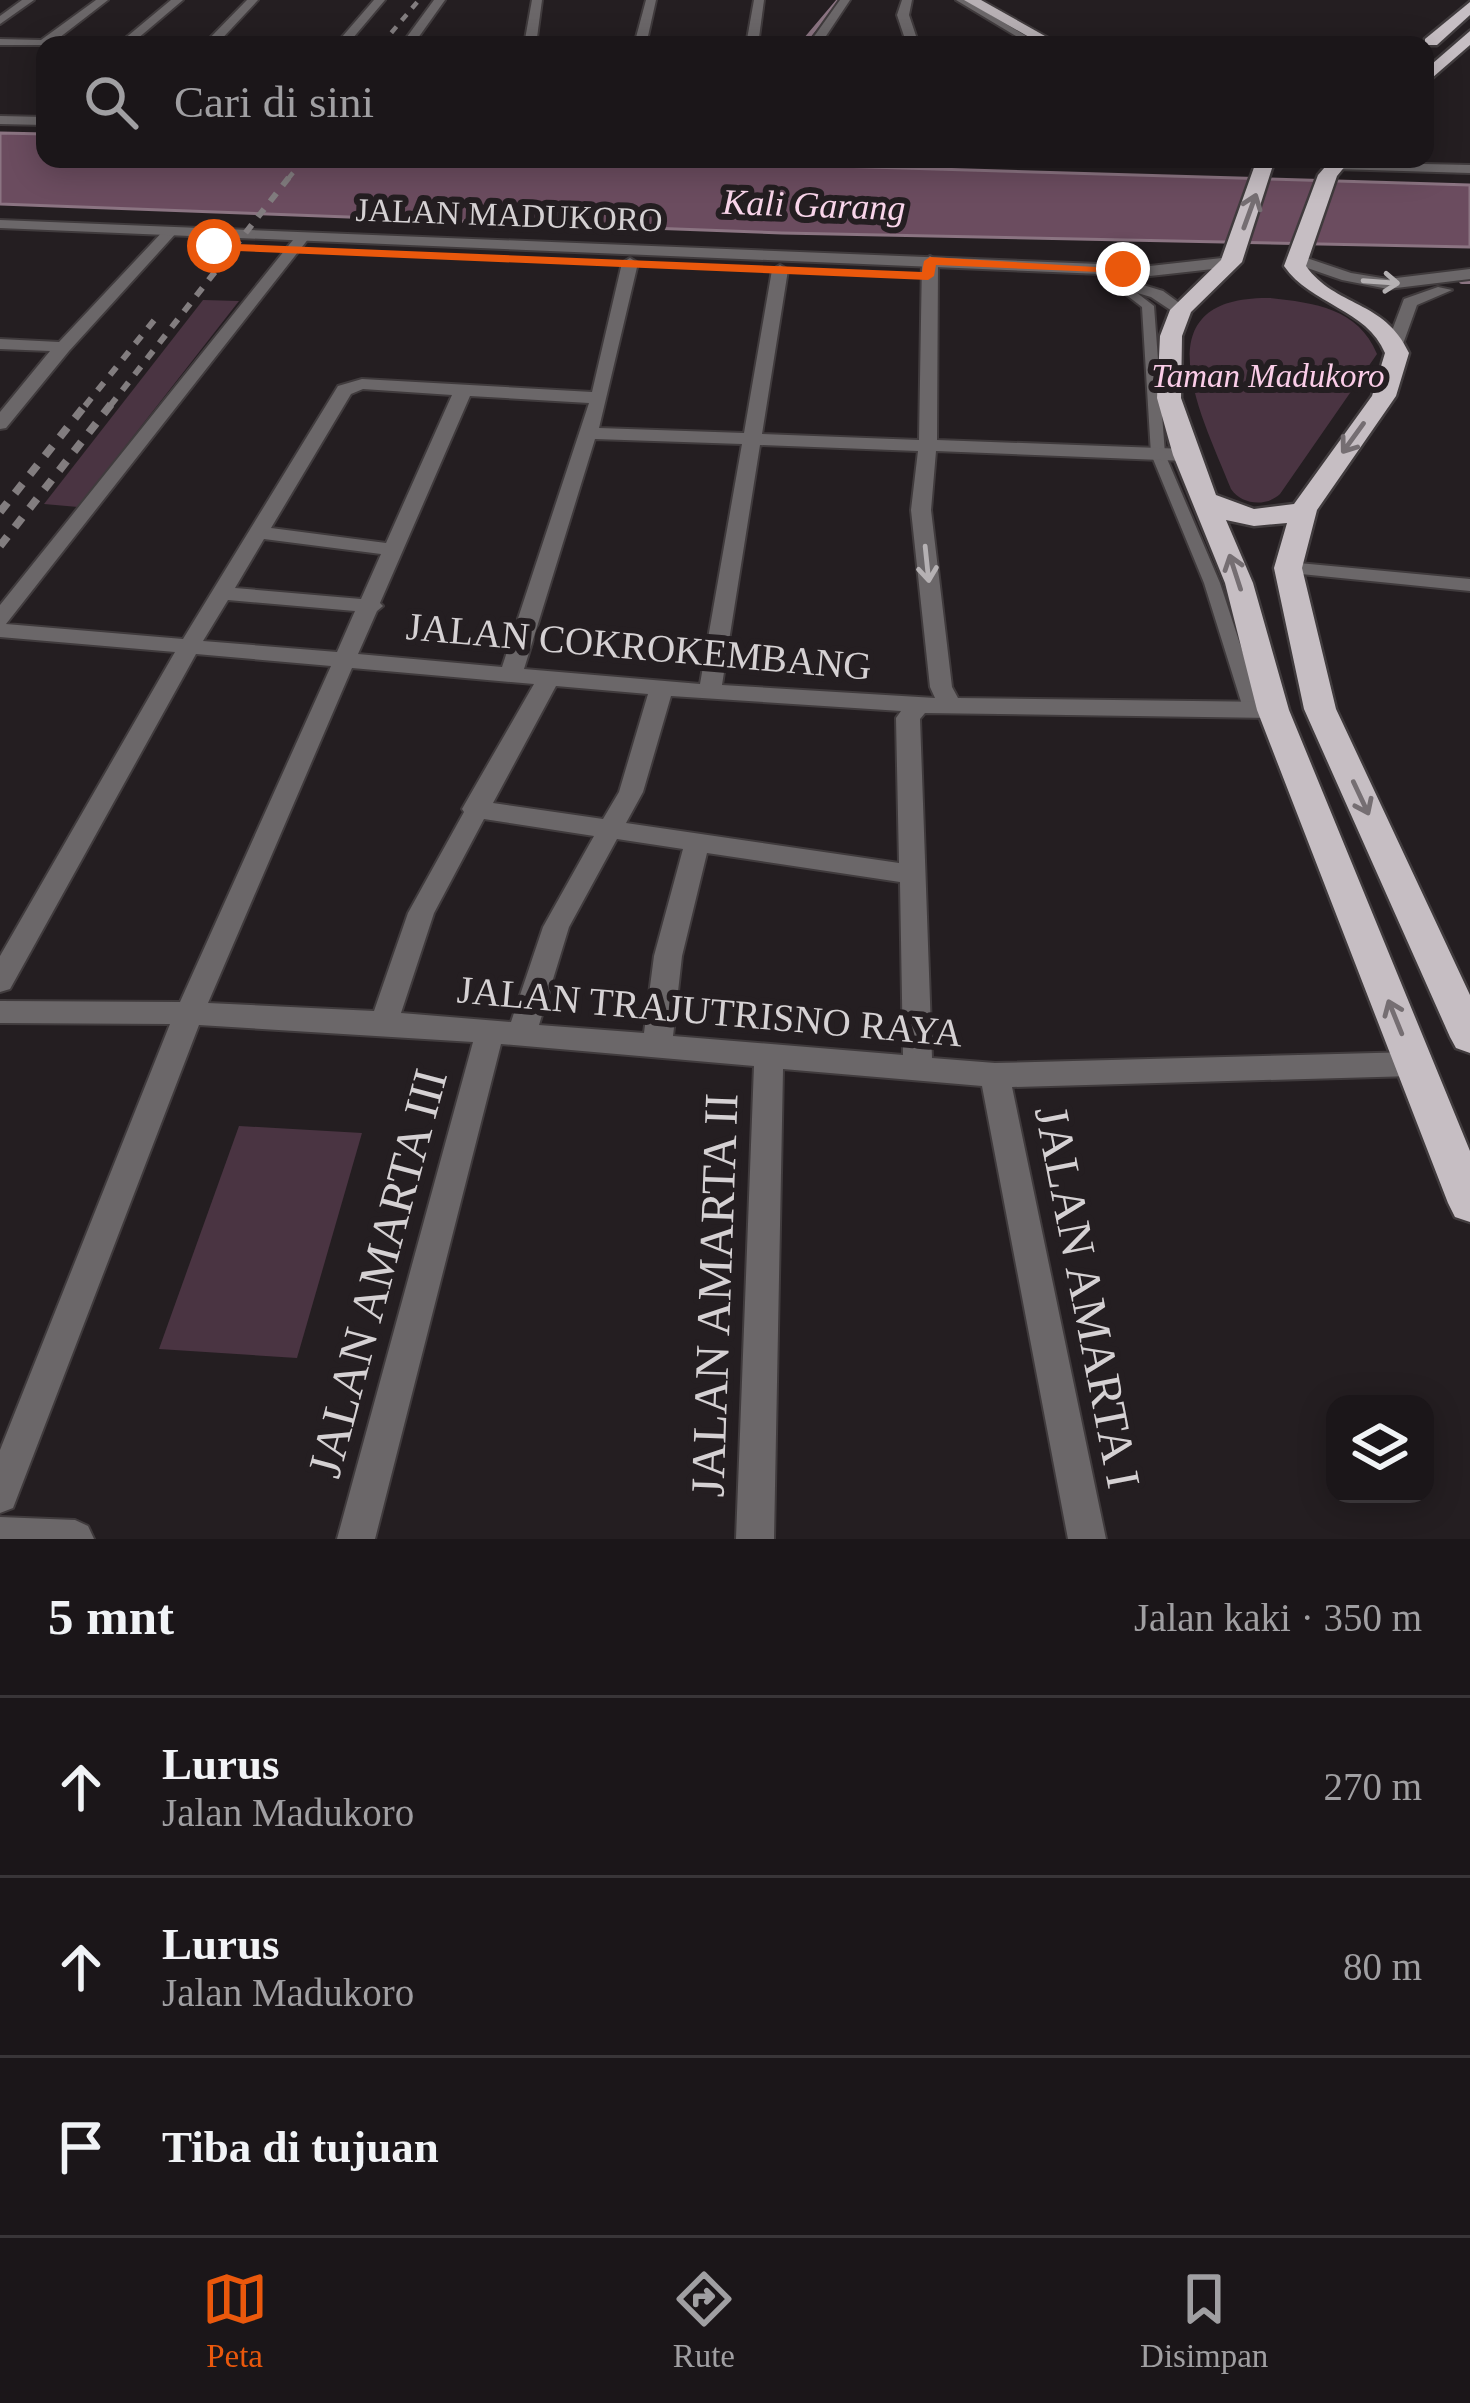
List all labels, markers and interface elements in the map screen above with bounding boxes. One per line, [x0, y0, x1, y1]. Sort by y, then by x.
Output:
search box [36, 36, 1434, 168]
icon: search [78, 69, 144, 135]
text: Cari di sini [174, 77, 374, 127]
water label: Kali Garang [721, 182, 906, 228]
street label: JALAN MADUKORO [355, 192, 663, 238]
one-way arrow [1240, 193, 1262, 230]
route start [187, 219, 241, 273]
route end [1096, 242, 1150, 296]
one-way arrow [1361, 270, 1400, 293]
park label: Taman Madukoro [1151, 358, 1385, 394]
one-way arrow [1341, 421, 1367, 454]
one-way arrow [916, 544, 939, 583]
one-way arrow [1222, 553, 1244, 591]
street label: JALAN COKROKEMBANG [405, 604, 873, 688]
one-way arrow [1351, 779, 1373, 815]
street label: JALAN TRAJUTRISNO RAYA [456, 967, 964, 1055]
one-way arrow [1382, 1000, 1404, 1037]
street label: JALAN AMARTA III [297, 1063, 457, 1483]
street label: JALAN AMARTA II [680, 1092, 748, 1498]
street label: JALAN AMARTA I [1025, 1102, 1151, 1492]
map controls [1326, 1395, 1434, 1503]
button: layers [1326, 1395, 1434, 1503]
text: 5 mnt [48, 1589, 174, 1645]
text: Jalan kaki · 350 m [1134, 1596, 1422, 1639]
text: Lurus [162, 1739, 280, 1789]
icon: ahead [48, 1754, 114, 1820]
text: 270 m [1323, 1765, 1422, 1808]
text: Jalan Madukoro [162, 1791, 414, 1834]
text: Lurus [162, 1919, 280, 1969]
icon: ahead [48, 1934, 114, 2000]
text: 80 m [1343, 1945, 1422, 1988]
text: Jalan Madukoro [162, 1971, 414, 2014]
icon: arrive [48, 2114, 114, 2180]
text: Tiba di tujuan [162, 2122, 439, 2172]
tab: Peta [202, 2266, 268, 2375]
tab: Rute [671, 2266, 737, 2375]
tab: Disimpan [1140, 2266, 1268, 2375]

